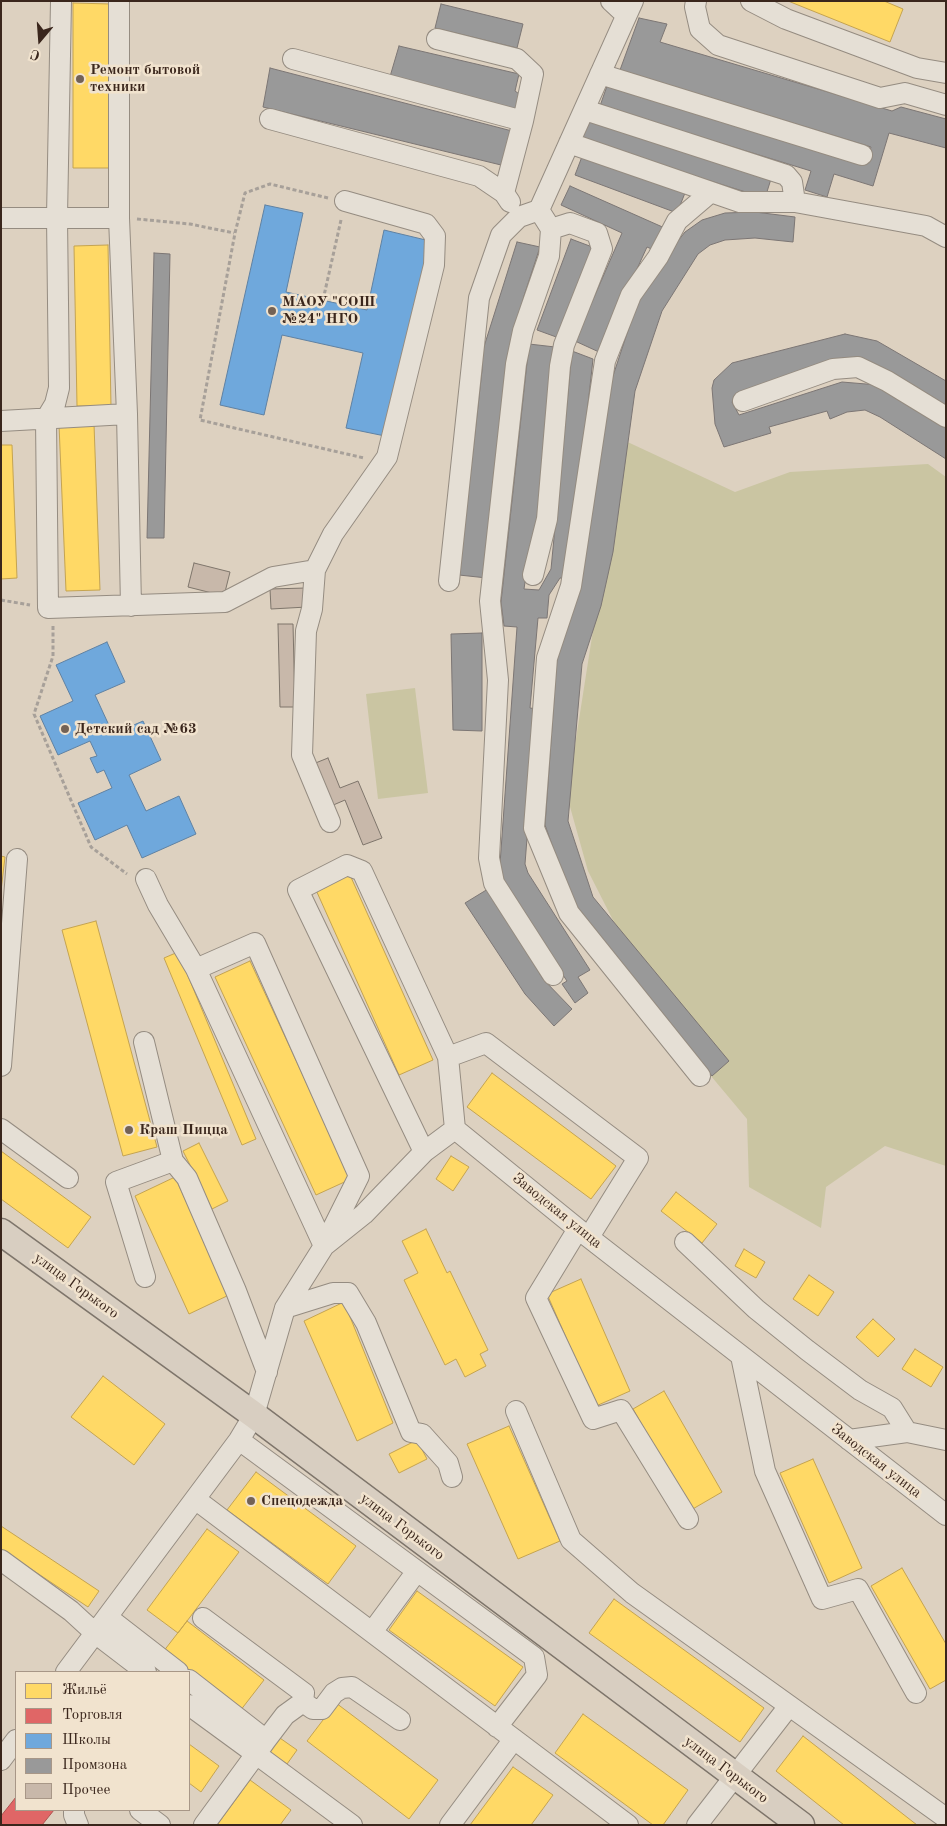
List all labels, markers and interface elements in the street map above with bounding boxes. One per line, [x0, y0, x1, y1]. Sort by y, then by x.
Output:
north arrow [15, 15, 65, 65]
text: С [29, 46, 42, 62]
place label: Ремонт бытовой техники [90, 61, 200, 96]
marker: Ремонт бытовой техники [74, 73, 86, 85]
place label: МАОУ "СОШ №24" НГО [282, 293, 375, 328]
marker: МАОУ "СОШ №24" НГО [266, 305, 278, 317]
place label: Детский сад №63 [75, 720, 197, 738]
marker: Детский сад №63 [59, 723, 71, 735]
place label: Краш Пицца [139, 1121, 228, 1139]
marker: Краш Пицца [123, 1124, 135, 1136]
street label: Заводская улица [509, 1169, 605, 1253]
street label: улица Горького [30, 1249, 122, 1323]
street label: Заводская улица [827, 1420, 925, 1502]
street label: улица Горького [356, 1489, 448, 1565]
place label: Спецодежда [261, 1492, 343, 1510]
marker: Спецодежда [245, 1495, 257, 1507]
legend [15, 1671, 190, 1811]
text: Жильё [62, 1683, 107, 1698]
text: Торговля [62, 1708, 123, 1723]
street label: улица Горького [680, 1732, 772, 1808]
text: Школы [62, 1733, 111, 1748]
text: Промзона [62, 1758, 127, 1773]
text: Прочее [62, 1783, 110, 1798]

